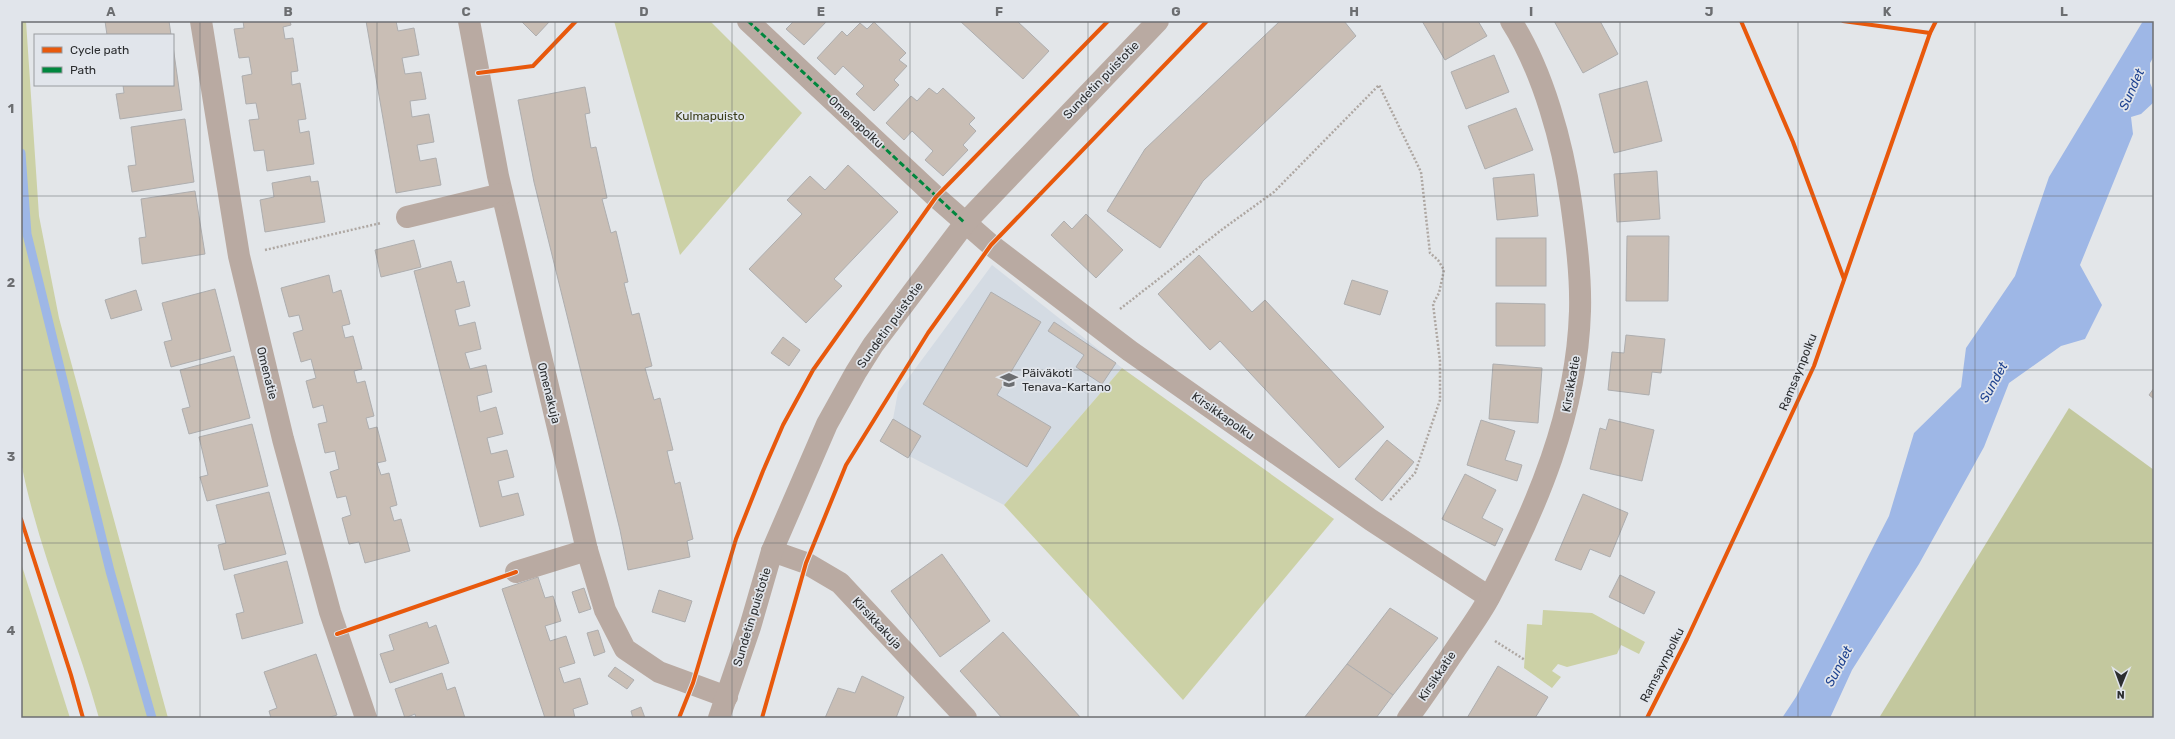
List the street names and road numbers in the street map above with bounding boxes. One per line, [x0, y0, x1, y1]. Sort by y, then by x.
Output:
street label: Sundetin puistotie [1060, 38, 1142, 122]
street label: Omenapolku [826, 93, 886, 151]
street label: Sundetin puistotie [854, 279, 926, 371]
street label: Ramsaynpolku [1776, 331, 1820, 413]
street label: Omenatie [254, 345, 280, 401]
street label: Kirsikkatie [1559, 355, 1583, 413]
street label: Omenakuja [535, 361, 563, 425]
street label: Kirsikkapolku [1189, 389, 1257, 443]
street label: Sundetin puistotie [730, 566, 774, 668]
street label: Kirsikkakuja [849, 594, 905, 652]
street label: Ramsaynpolku [1637, 625, 1687, 705]
street label: Kirsikkatie [1415, 648, 1459, 703]

